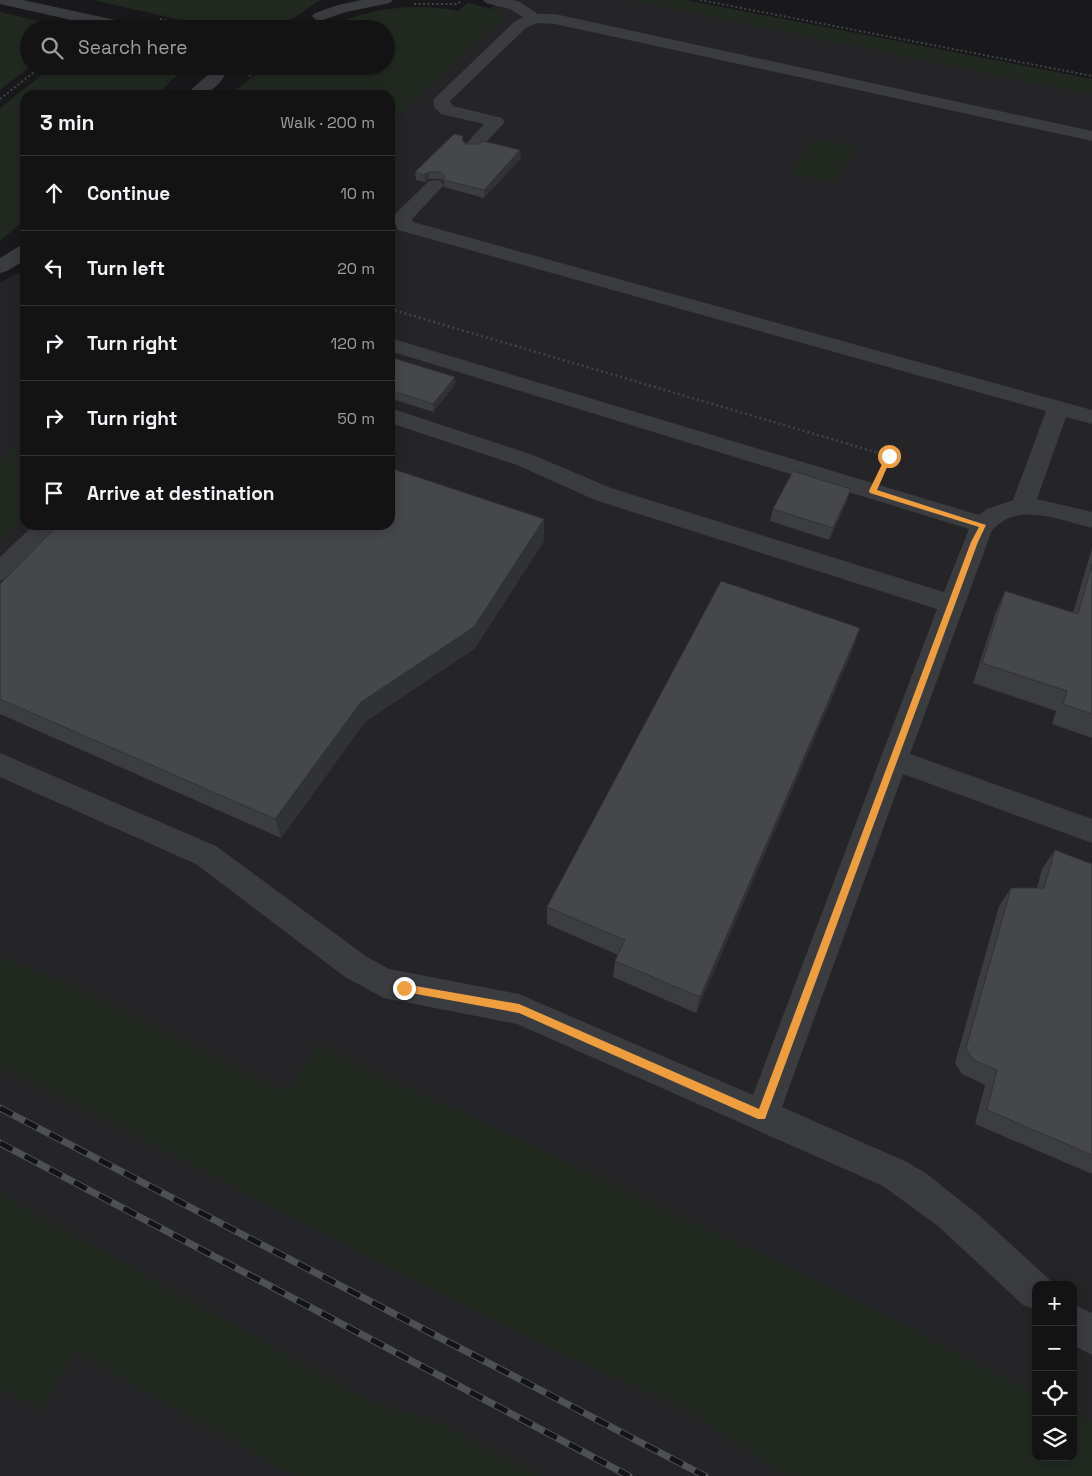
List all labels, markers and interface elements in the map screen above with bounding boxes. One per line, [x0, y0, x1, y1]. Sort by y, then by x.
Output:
search box [20, 20, 395, 75]
icon: search [38, 34, 66, 62]
text: Search here [78, 35, 188, 60]
text: 3 min [40, 109, 95, 136]
text: Walk · 200 m [280, 112, 375, 133]
icon: ahead [40, 179, 68, 207]
text: Continue [87, 181, 170, 206]
text: 10 m [340, 183, 375, 204]
icon: left [40, 254, 68, 282]
text: Turn left [87, 256, 165, 281]
text: 20 m [337, 258, 375, 279]
icon: right [40, 329, 68, 357]
text: Turn right [87, 331, 177, 356]
text: 120 m [331, 333, 375, 354]
icon: right [40, 404, 68, 432]
text: Turn right [87, 406, 177, 431]
text: 50 m [337, 408, 375, 429]
route start [878, 445, 901, 468]
icon: arrive [40, 479, 68, 507]
text: Arrive at destination [87, 481, 275, 506]
route end [393, 977, 416, 1000]
map controls [1032, 1281, 1077, 1461]
button: + [1032, 1281, 1077, 1326]
button: − [1032, 1326, 1077, 1371]
button: locate [1032, 1371, 1077, 1416]
button: layers [1032, 1416, 1077, 1461]

